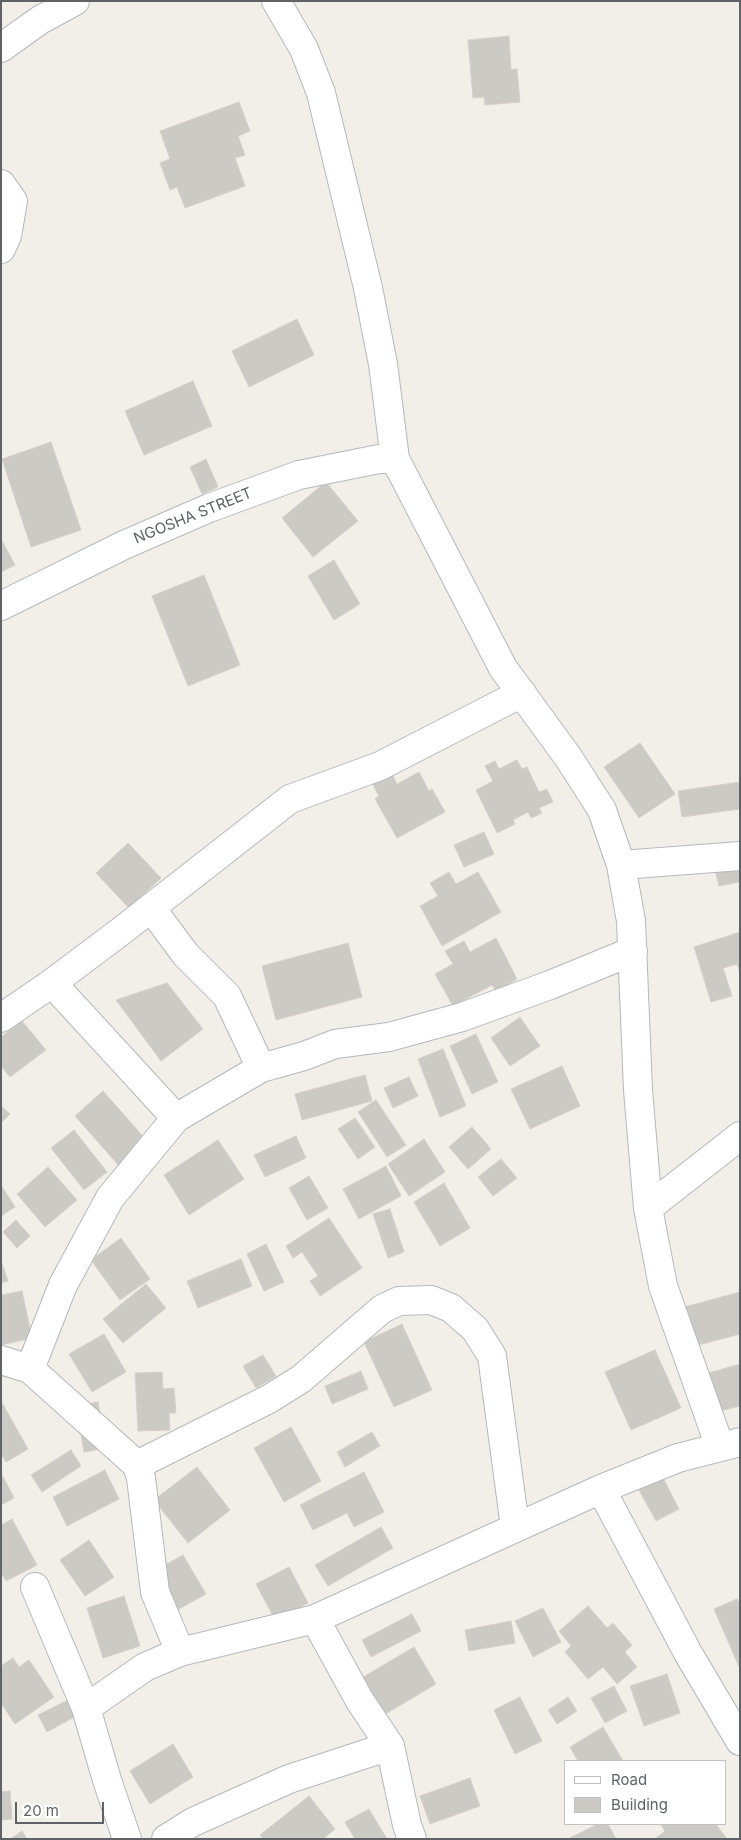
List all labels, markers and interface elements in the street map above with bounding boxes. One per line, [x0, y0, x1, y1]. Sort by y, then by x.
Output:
street label: NGOSHA STREET [131, 484, 255, 548]
legend [564, 1760, 726, 1825]
text: Road [611, 1770, 647, 1789]
scale bar [18, 1792, 106, 1824]
text: Building [611, 1795, 668, 1814]
text: 20 m [23, 1801, 59, 1820]

